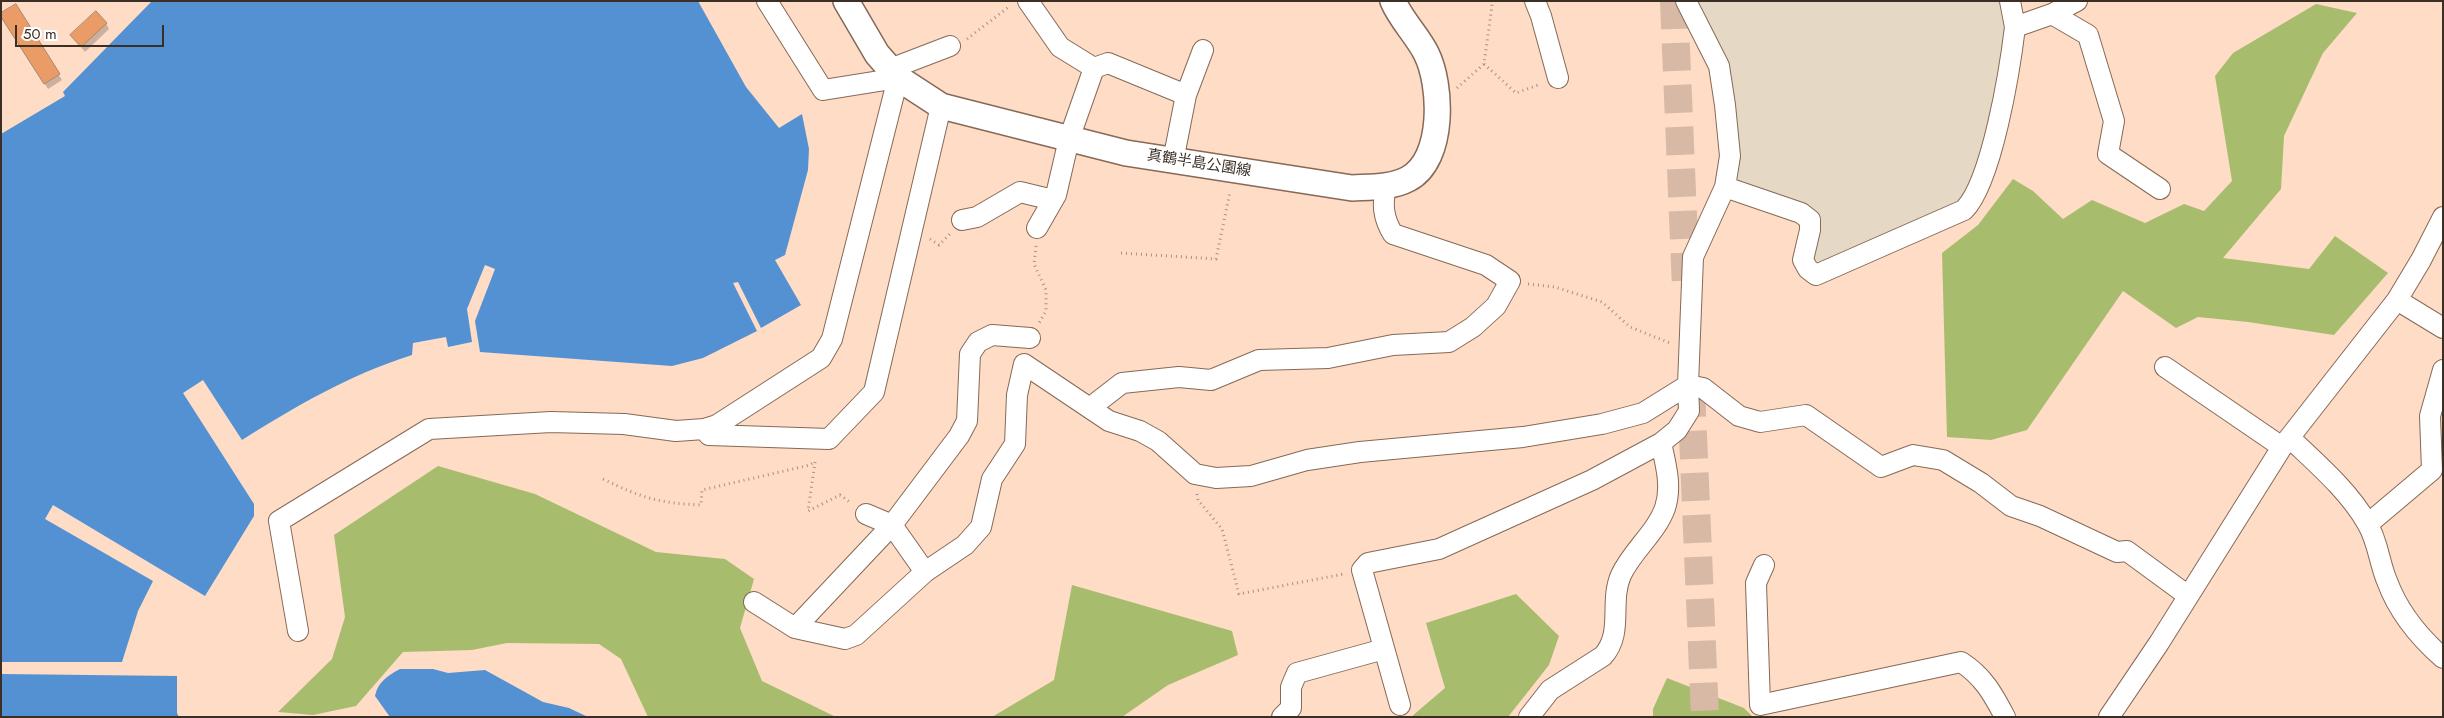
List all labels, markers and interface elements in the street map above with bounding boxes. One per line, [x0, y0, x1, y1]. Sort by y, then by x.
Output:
scale bar [18, 15, 166, 47]
text: 50 m [23, 23, 57, 45]
street label: 真鶴半島公園線 [1146, 147, 1252, 181]

